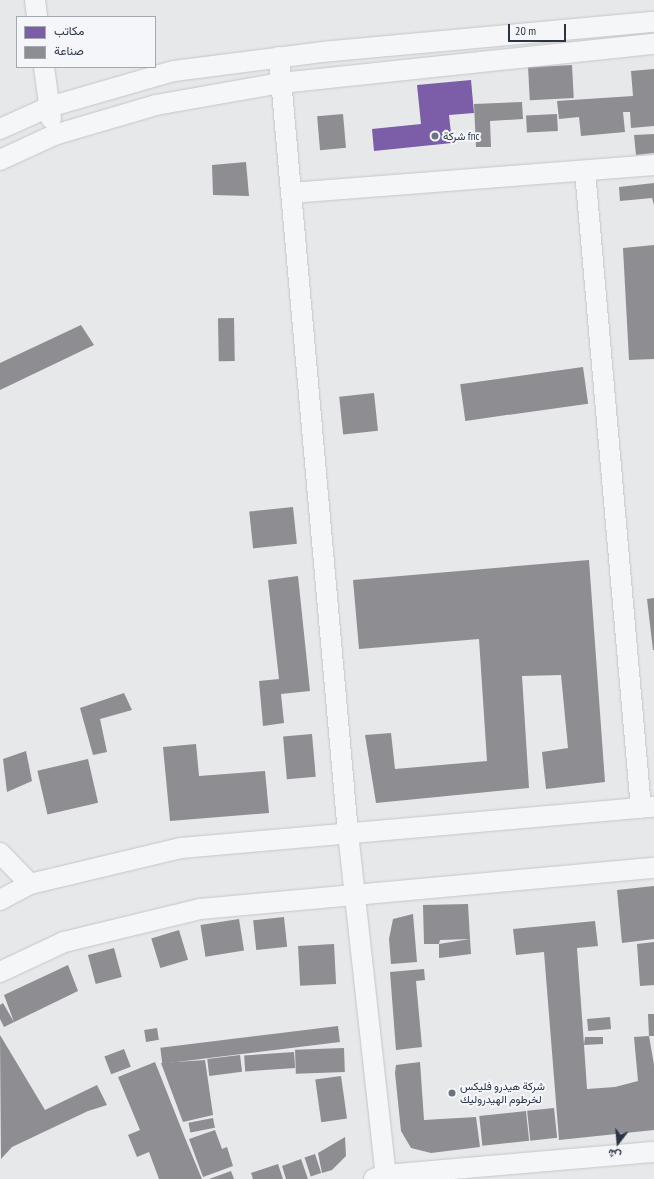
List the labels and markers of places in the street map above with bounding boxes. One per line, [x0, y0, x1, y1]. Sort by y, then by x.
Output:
place label: شركة fnc [443, 129, 479, 143]
marker: شركة fnc [430, 131, 440, 141]
place label: شركة هيدرو فليكس لخرطوم الهيدروليك [460, 1080, 545, 1106]
marker: شركة هيدرو فليكس لخرطوم الهيدروليك [447, 1088, 457, 1098]

